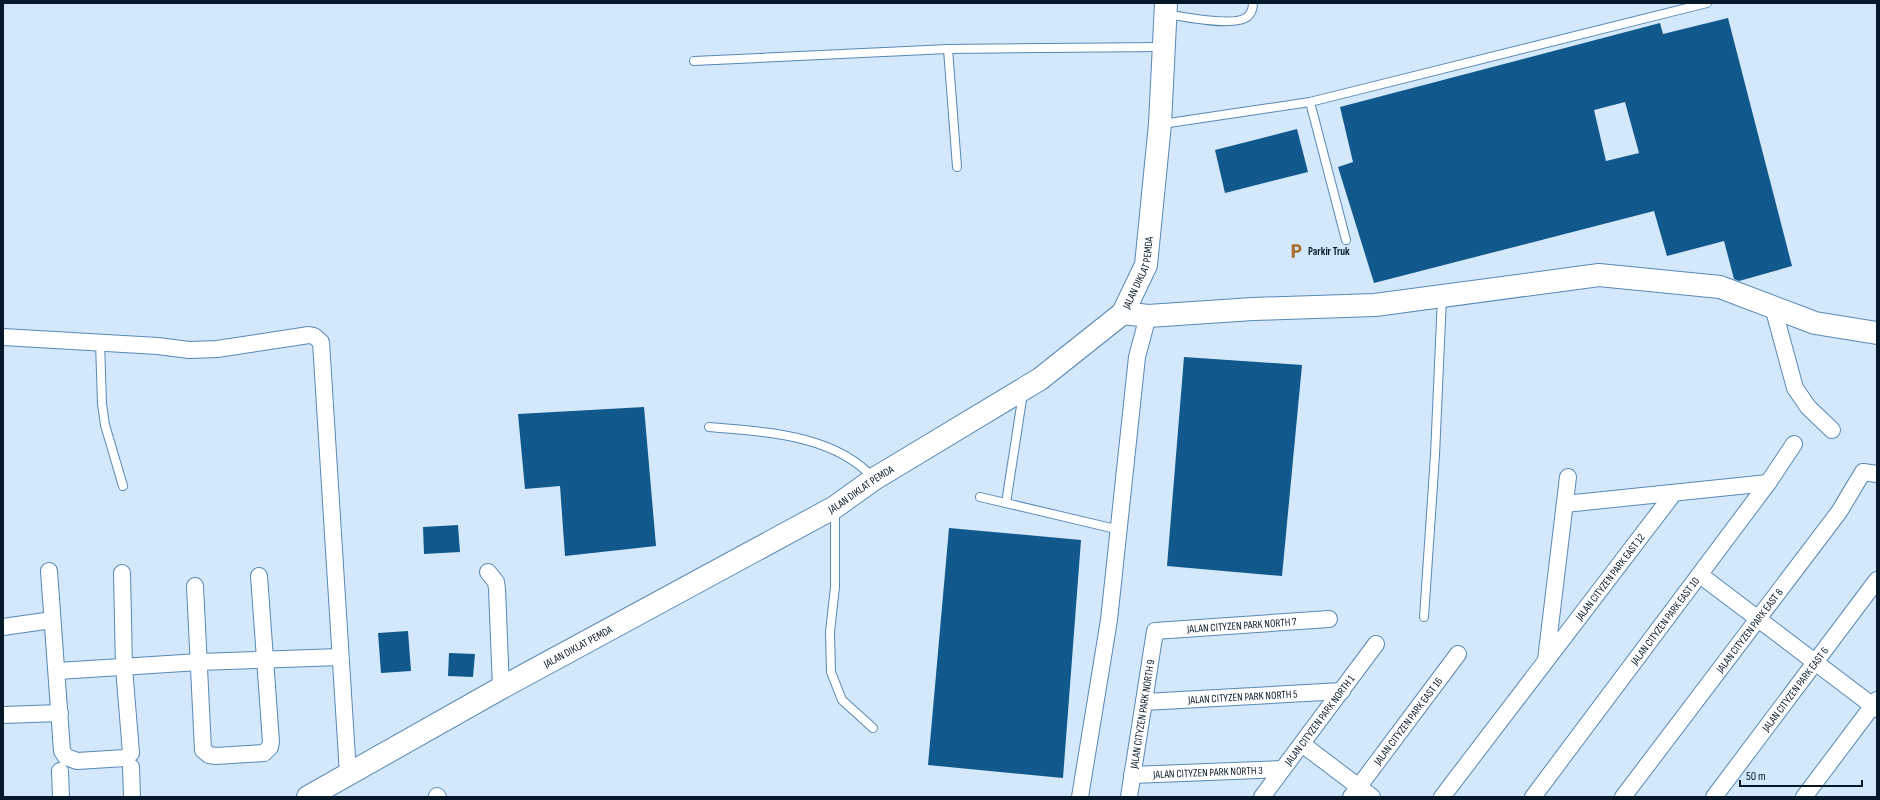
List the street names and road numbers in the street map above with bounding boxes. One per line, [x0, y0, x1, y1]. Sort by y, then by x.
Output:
street label: JALAN DIKLAT PEMDA [1119, 236, 1155, 312]
street label: JALAN DIKLAT PEMDA [825, 462, 896, 516]
street label: JALAN CITYZEN PARK EAST 12 [1572, 530, 1648, 624]
street label: JALAN CITYZEN PARK EAST 10 [1627, 574, 1702, 668]
street label: JALAN CITYZEN PARK EAST 8 [1713, 586, 1785, 676]
street label: JALAN CITYZEN PARK NORTH 7 [1186, 615, 1297, 635]
street label: JALAN DIKLAT PEMDA [540, 622, 615, 671]
street label: JALAN CITYZEN PARK EAST 6 [1759, 644, 1831, 735]
street label: JALAN CITYZEN PARK NORTH 9 [1127, 659, 1157, 770]
street label: JALAN CITYZEN PARK NORTH 1 [1281, 672, 1357, 768]
street label: JALAN CITYZEN PARK EAST 16 [1370, 674, 1445, 768]
street label: JALAN CITYZEN PARK NORTH 5 [1187, 687, 1298, 706]
street label: JALAN CITYZEN PARK NORTH 3 [1152, 763, 1263, 781]

